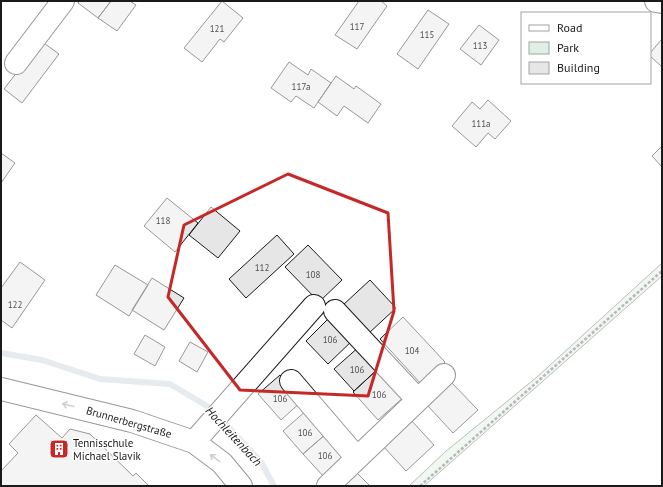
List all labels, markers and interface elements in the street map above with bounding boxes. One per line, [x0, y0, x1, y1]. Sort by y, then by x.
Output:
legend [521, 12, 651, 84]
text: Road [557, 20, 582, 35]
house number: 117 [350, 21, 364, 32]
house number: 121 [210, 23, 224, 34]
house number: 115 [420, 29, 434, 40]
house number: 113 [473, 40, 487, 51]
text: Park [557, 40, 579, 55]
text: Building [557, 60, 600, 75]
house number: 117a [292, 81, 310, 92]
house number: 111a [471, 118, 491, 129]
house number: 118 [156, 215, 170, 226]
house number: 112 [255, 262, 269, 273]
house number: 108 [306, 269, 320, 280]
house number: 122 [8, 299, 22, 310]
house number: 106 [323, 334, 337, 345]
house number: 104 [405, 345, 419, 356]
house number: 106 [350, 364, 364, 375]
house number: 106 [372, 389, 386, 400]
house number: 106 [273, 393, 287, 404]
one-way arrow [61, 401, 74, 408]
street label: Brunnerbergstraße [85, 403, 174, 441]
water label: Hochleitenbach [203, 403, 265, 469]
house number: 106 [298, 427, 312, 438]
place label: Tennisschule Michael Slavik [73, 436, 142, 463]
building icon: Tennisschule Michael Slavik [48, 438, 70, 460]
house number: 106 [318, 450, 332, 461]
one-way arrow [209, 453, 220, 462]

